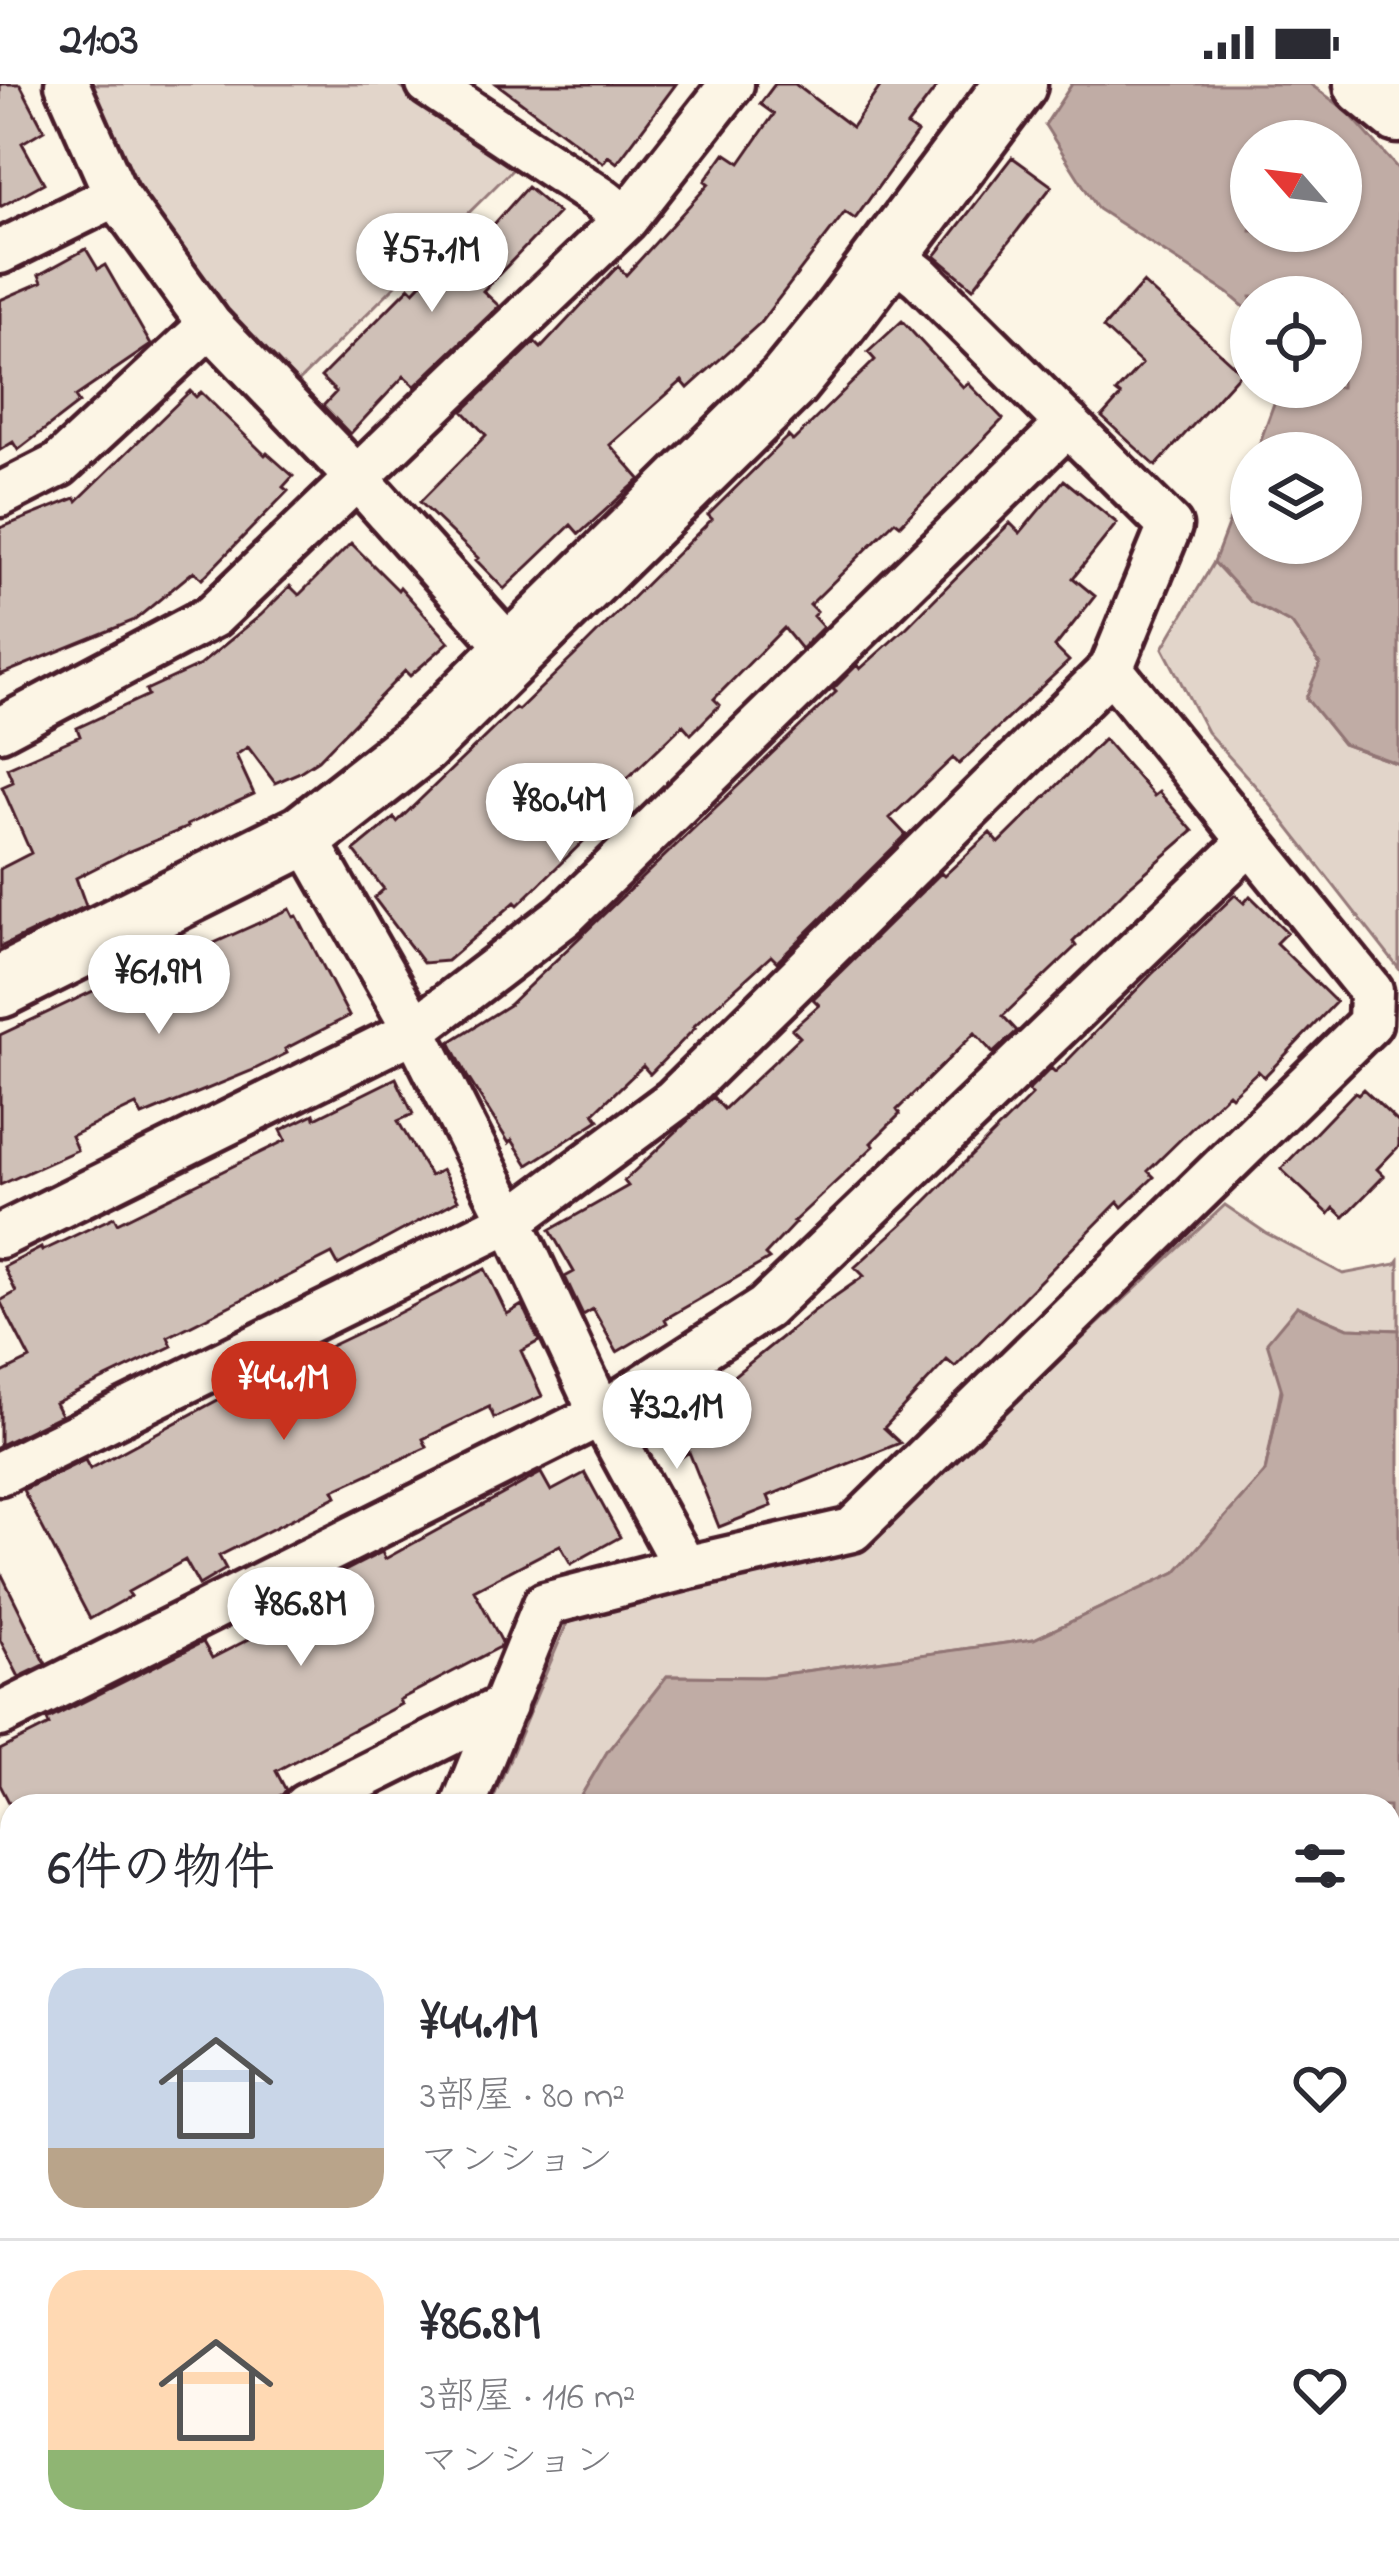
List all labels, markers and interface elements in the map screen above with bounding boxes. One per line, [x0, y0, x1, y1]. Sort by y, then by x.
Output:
text: 21:03 [60, 9, 139, 75]
north arrow [1230, 120, 1362, 252]
map controls [1230, 120, 1362, 564]
pin: ¥57.1M [334, 213, 530, 315]
text: ¥57.1M [383, 223, 481, 280]
button: locate [1230, 276, 1362, 408]
button: layers [1230, 432, 1362, 564]
pin: ¥80.4M [462, 763, 658, 865]
text: ¥80.4M [513, 773, 607, 830]
pin: ¥61.9M [61, 935, 257, 1037]
text: ¥61.9M [115, 945, 203, 1002]
pin: ¥44.1M [186, 1341, 382, 1443]
text: ¥44.1M [238, 1351, 330, 1408]
pin: ¥32.1M [579, 1370, 775, 1472]
text: ¥32.1M [630, 1380, 724, 1437]
pin: ¥86.8M [203, 1567, 399, 1669]
text: ¥86.8M [254, 1577, 348, 1634]
text: 6件の物件 [48, 1833, 274, 1908]
icon: filters [1287, 1833, 1353, 1899]
text: ¥44.1M [420, 1987, 540, 2062]
icon: home [144, 2016, 288, 2160]
icon: heart [1287, 2055, 1353, 2121]
text: 3部屋 · 80 m² [420, 2069, 625, 2126]
text: マンション [420, 2133, 613, 2190]
text: ¥86.8M [420, 2288, 542, 2363]
icon: home [144, 2318, 288, 2462]
icon: heart [1287, 2357, 1353, 2423]
text: 3部屋 · 116 m² [420, 2370, 635, 2427]
text: マンション [420, 2434, 613, 2491]

